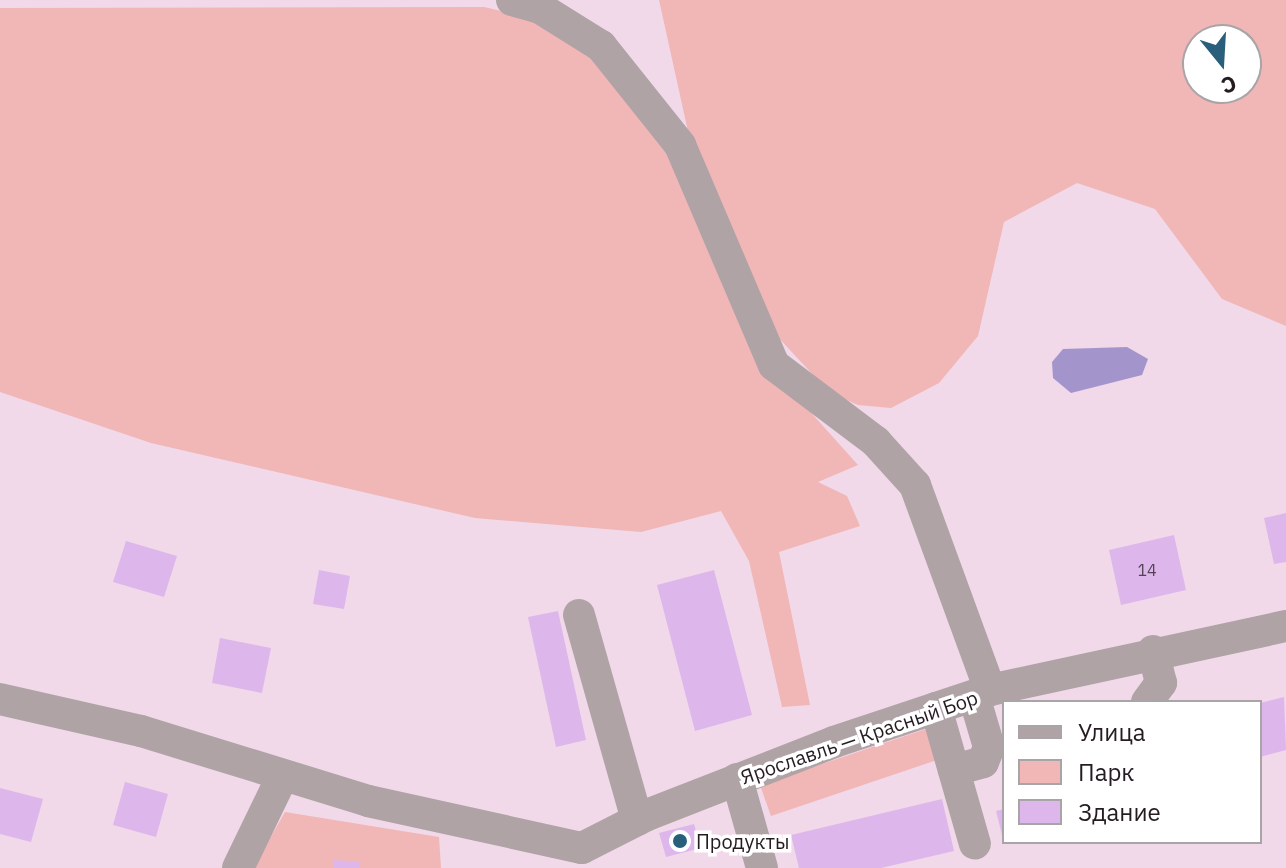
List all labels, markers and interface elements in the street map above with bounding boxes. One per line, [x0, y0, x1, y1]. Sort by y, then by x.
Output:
north arrow [1182, 24, 1262, 104]
text: С [1218, 69, 1240, 101]
house number: 14 [1137, 560, 1157, 580]
street label: Ярославль — Красный Бор [737, 685, 981, 789]
legend [1002, 700, 1262, 844]
text: Улица [1078, 716, 1146, 748]
text: Парк [1078, 756, 1135, 788]
text: Здание [1078, 796, 1161, 828]
place label: Продукты [696, 829, 789, 853]
marker: Продукты [671, 832, 689, 850]

